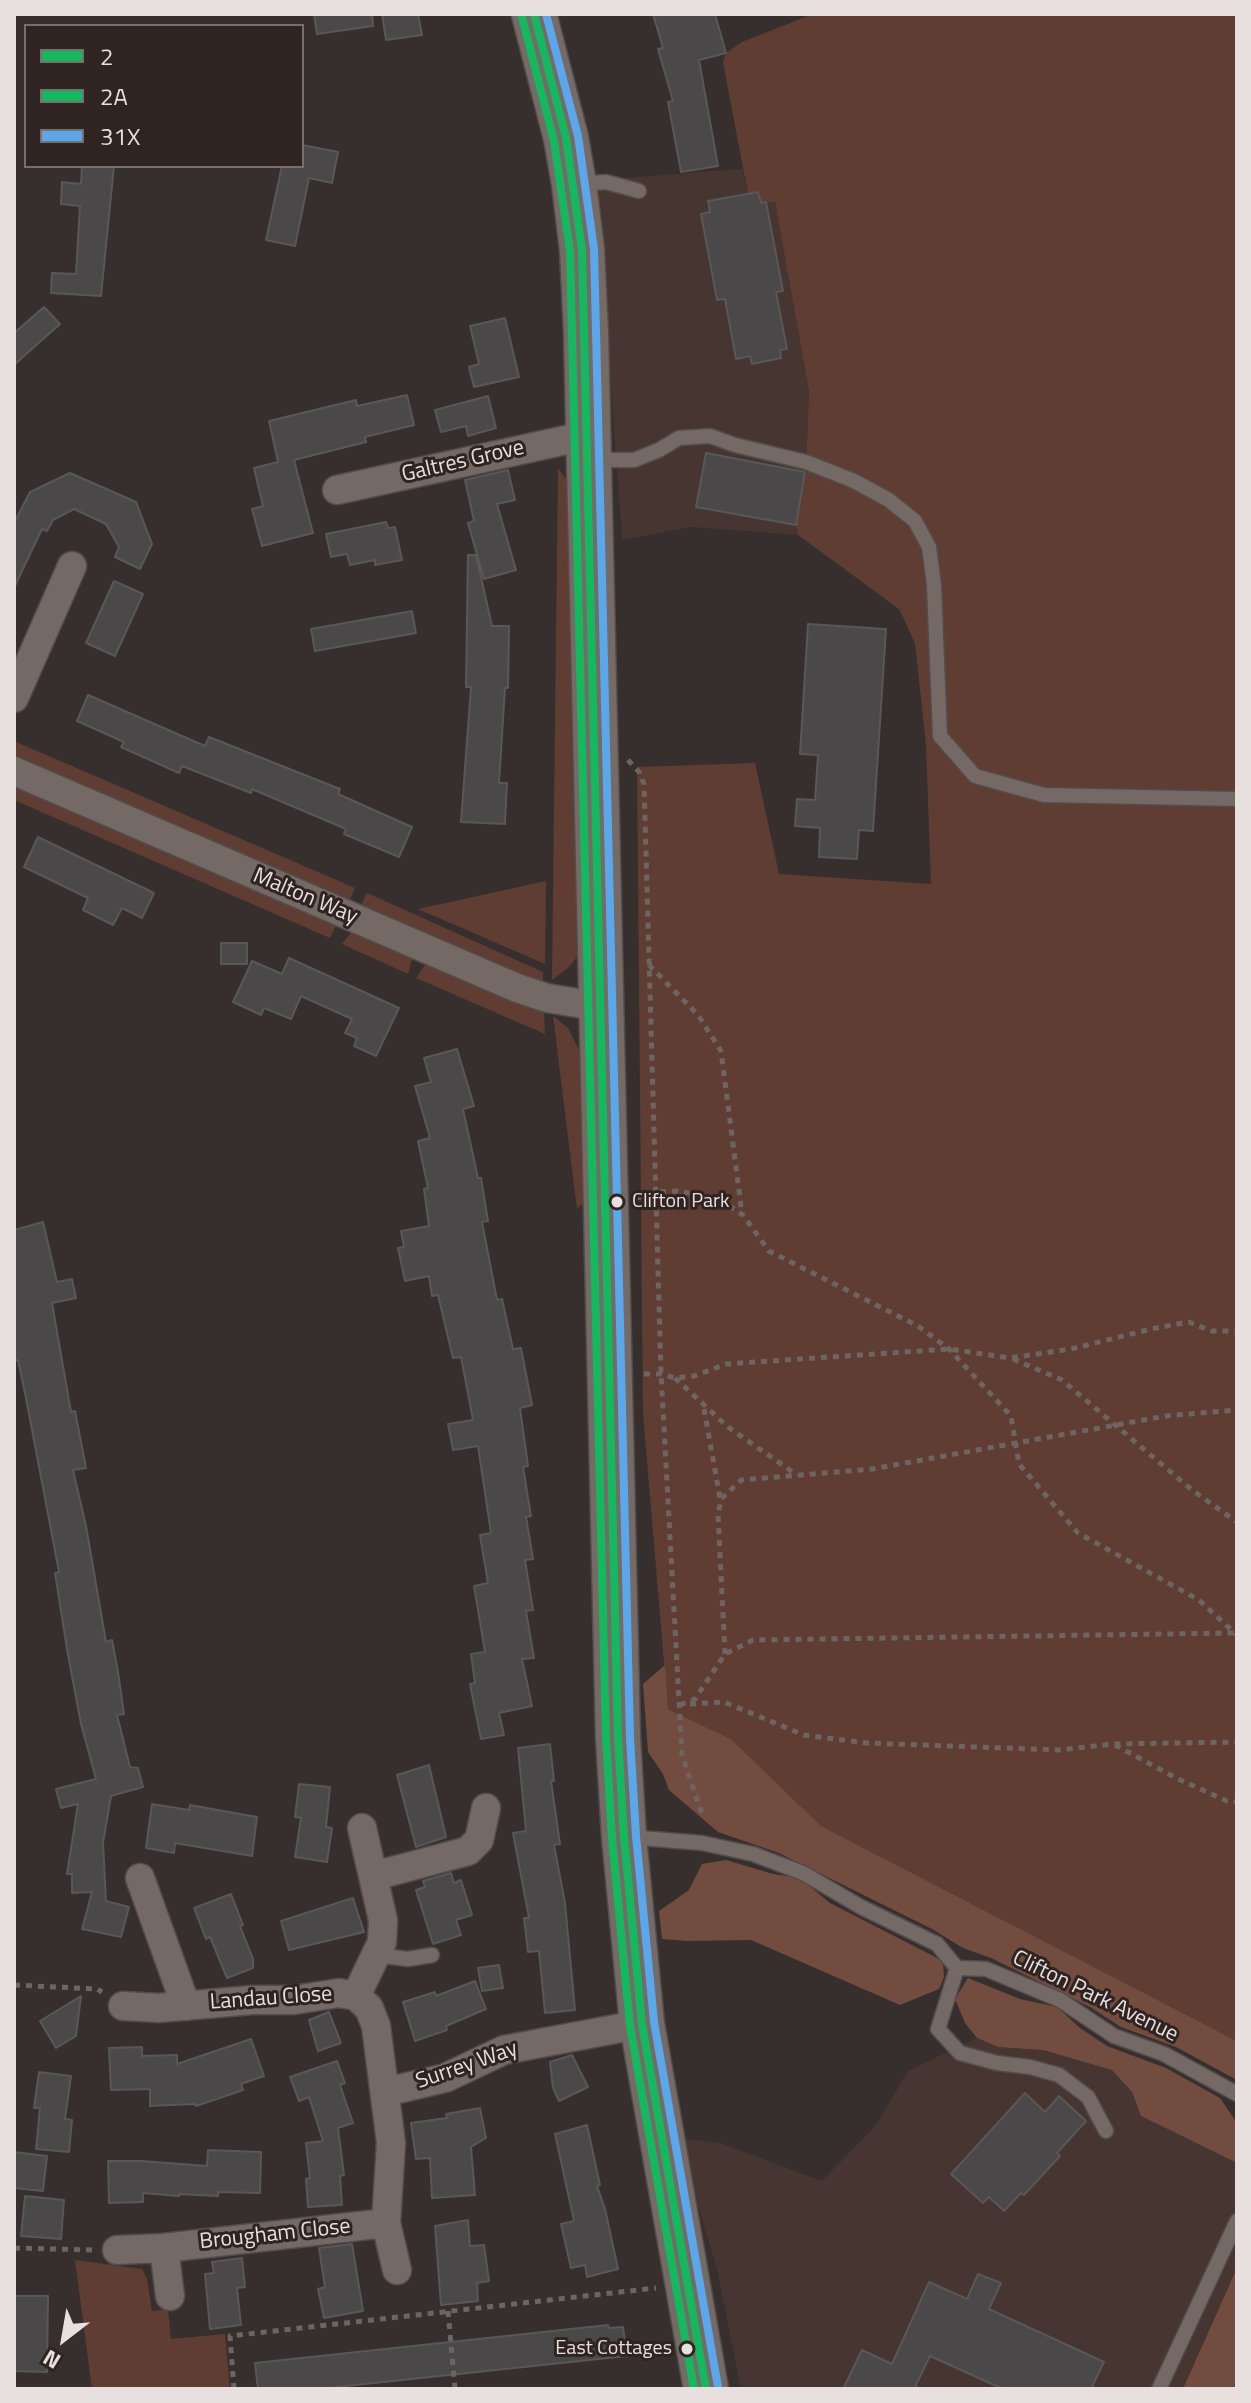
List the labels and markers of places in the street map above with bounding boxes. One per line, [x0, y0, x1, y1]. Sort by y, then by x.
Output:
place label: Clifton Park [632, 1190, 729, 1214]
marker: Clifton Park [609, 1194, 625, 1210]
place label: East Cottages [555, 2337, 672, 2361]
marker: East Cottages [679, 2341, 695, 2357]

